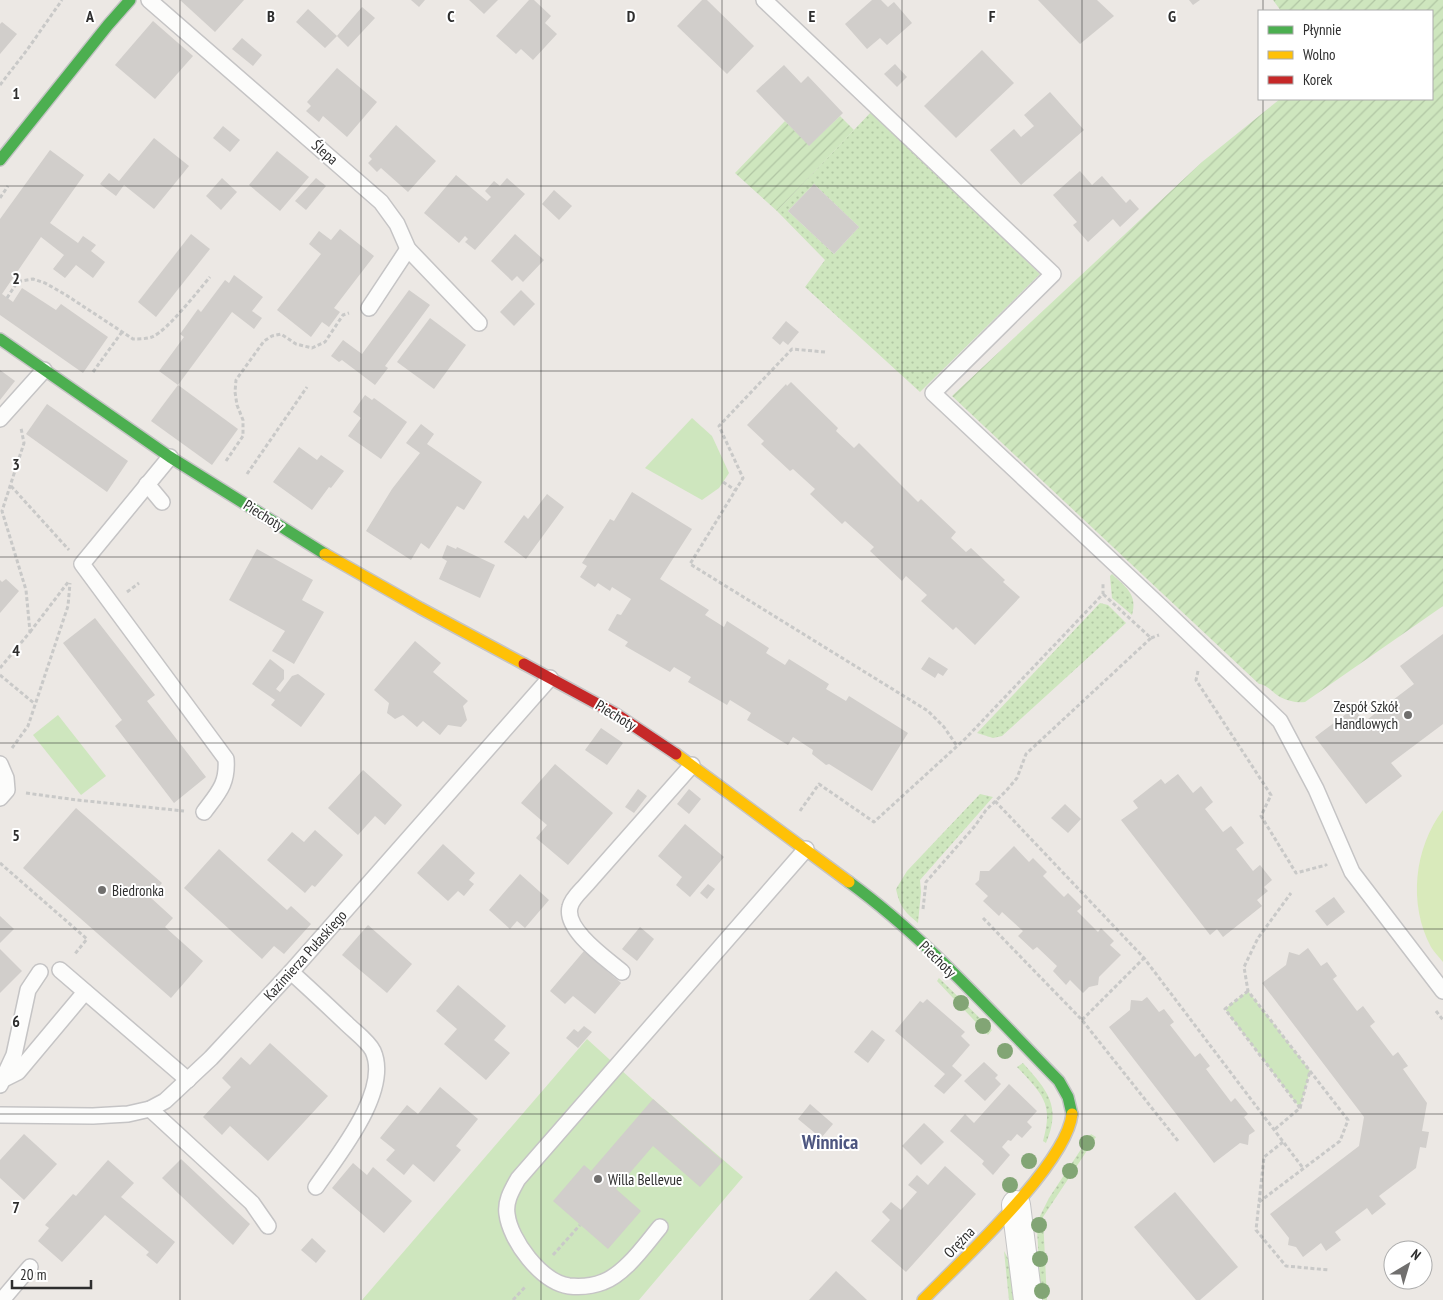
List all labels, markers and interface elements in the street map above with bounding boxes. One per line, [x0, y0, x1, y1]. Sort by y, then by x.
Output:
text: A [85, 6, 95, 26]
text: B [267, 6, 275, 26]
text: C [447, 6, 455, 26]
text: D [627, 6, 636, 26]
text: E [809, 6, 816, 26]
text: F [989, 6, 996, 26]
text: G [1168, 6, 1176, 26]
legend [1258, 10, 1433, 100]
text: Płynnie [1303, 20, 1342, 39]
text: Wolno [1303, 45, 1336, 64]
text: Korek [1303, 70, 1333, 89]
text: 1 [12, 83, 20, 103]
street label: Ślepa [308, 135, 342, 169]
text: 2 [12, 268, 20, 288]
text: 3 [12, 454, 20, 474]
street label: Piechoty [240, 495, 288, 535]
text: 4 [12, 640, 20, 660]
street label: Piechoty [592, 695, 640, 735]
place label: Zespół Szkół Handlowych [1334, 697, 1398, 733]
marker: Zespół Szkół Handlowych [1402, 709, 1414, 721]
text: 5 [12, 825, 20, 845]
place label: Biedronka [112, 881, 164, 900]
marker: Biedronka [96, 884, 108, 896]
street label: Kazimierza Pułaskiego [259, 906, 351, 1004]
street label: Piechoty [916, 937, 961, 981]
text: 6 [12, 1011, 20, 1031]
district label: Winnica [801, 1129, 858, 1155]
place label: Willa Bellevue [608, 1170, 682, 1189]
marker: Willa Bellevue [592, 1173, 604, 1185]
text: 7 [12, 1197, 20, 1217]
street label: Orężna [940, 1222, 978, 1262]
north arrow [1383, 1240, 1433, 1290]
text: N [1407, 1245, 1425, 1264]
scale bar [12, 1258, 91, 1290]
text: 20 m [20, 1265, 46, 1284]

